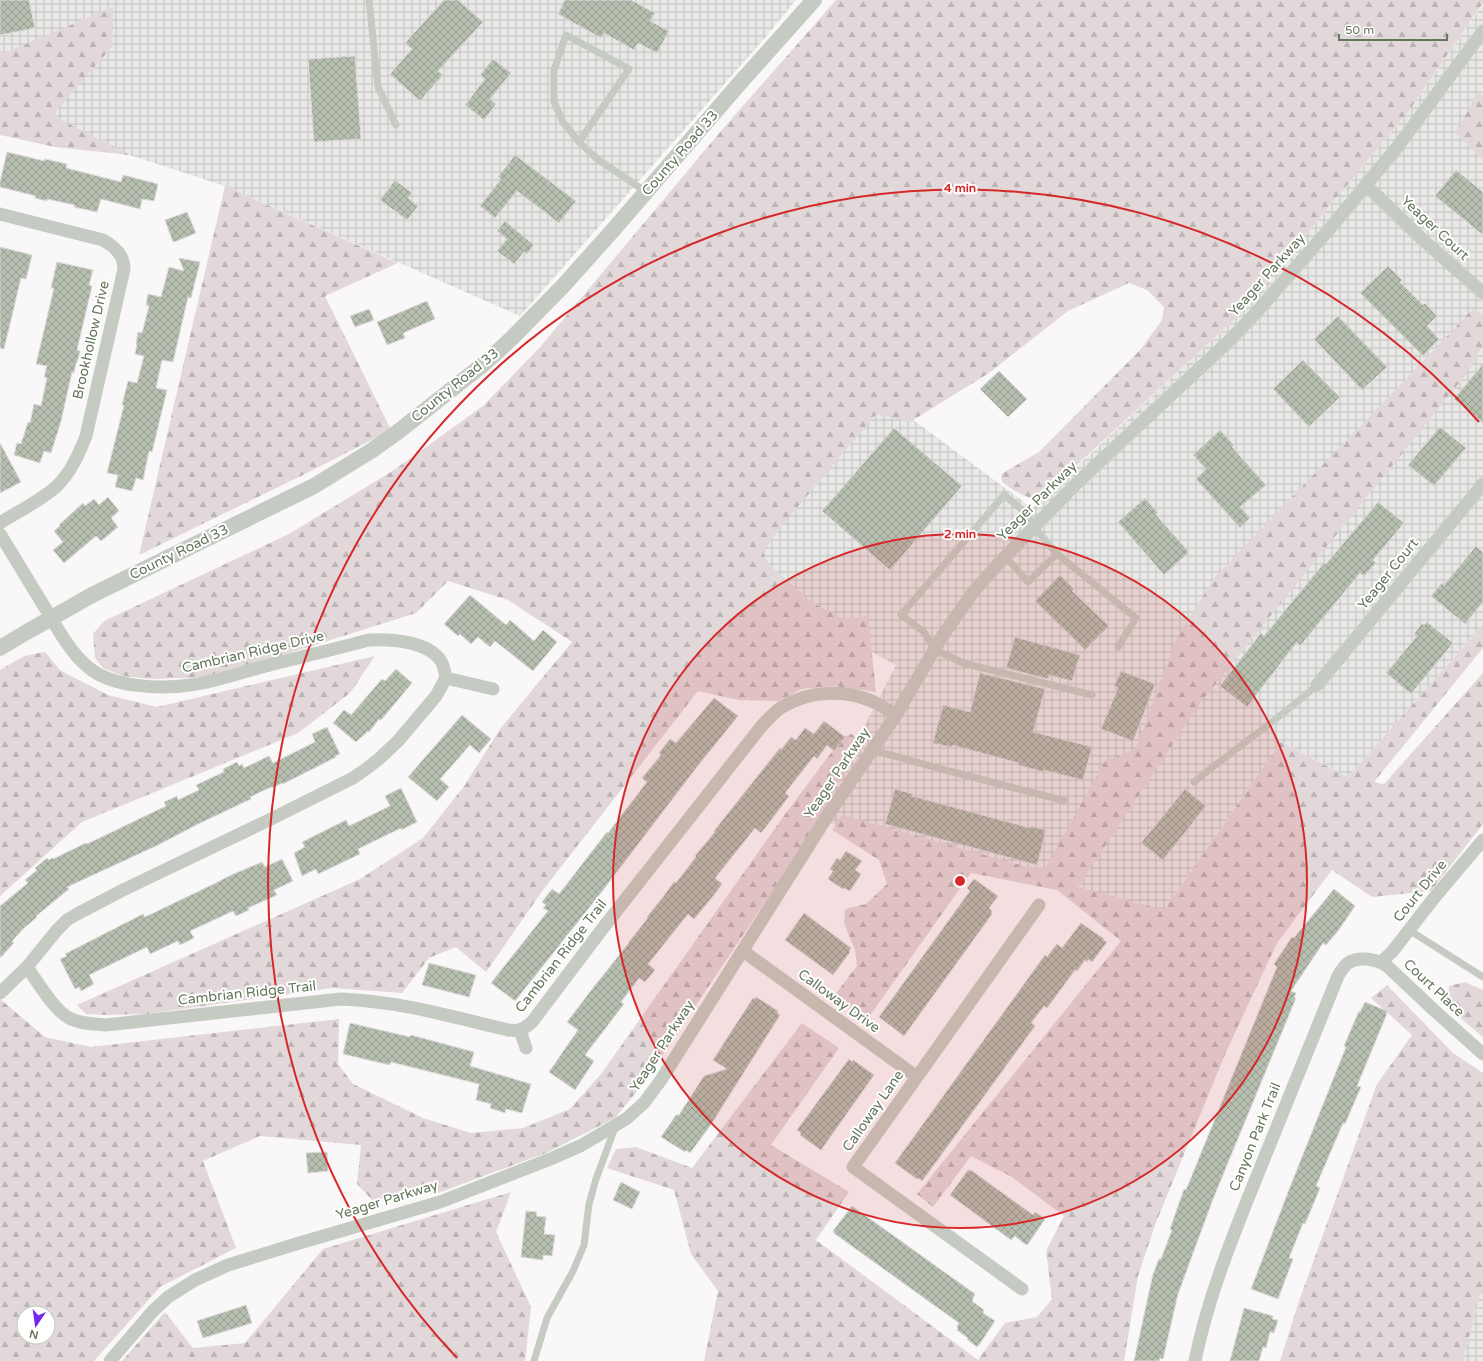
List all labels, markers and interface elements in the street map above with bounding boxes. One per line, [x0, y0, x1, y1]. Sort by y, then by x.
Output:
scale bar [1339, 16, 1447, 42]
text: 50 m [1345, 23, 1374, 37]
street label: County Road 33 [638, 107, 722, 199]
text: 4 min [944, 181, 976, 195]
street label: Yeager Court [1397, 192, 1473, 264]
street label: Yeager Parkway [1225, 230, 1309, 320]
street label: Brookhollow Drive [69, 279, 113, 401]
street label: County Road 33 [408, 344, 502, 426]
street label: Yeager Parkway [994, 457, 1081, 544]
street label: County Road 33 [127, 521, 231, 583]
text: 2 min [944, 527, 976, 541]
street label: Yeager Court [1354, 534, 1422, 613]
street label: Cambrian Ridge Drive [180, 627, 326, 677]
street label: Yeager Parkway [800, 724, 874, 822]
street label: Court Drive [1390, 856, 1450, 926]
centre of rings [953, 874, 967, 888]
street label: Cambrian Ridge Trail [512, 896, 610, 1016]
street label: Court Place [1400, 956, 1468, 1020]
street label: Calloway Drive [795, 966, 883, 1037]
street label: Cambrian Ridge Trail [177, 977, 317, 1009]
street label: Yeager Parkway [626, 997, 698, 1095]
street label: Calloway Lane [839, 1067, 907, 1155]
street label: Canyon Park Trail [1225, 1080, 1285, 1194]
street label: Yeager Parkway [334, 1176, 440, 1224]
north arrow [16, 1305, 56, 1345]
text: N [28, 1327, 40, 1342]

